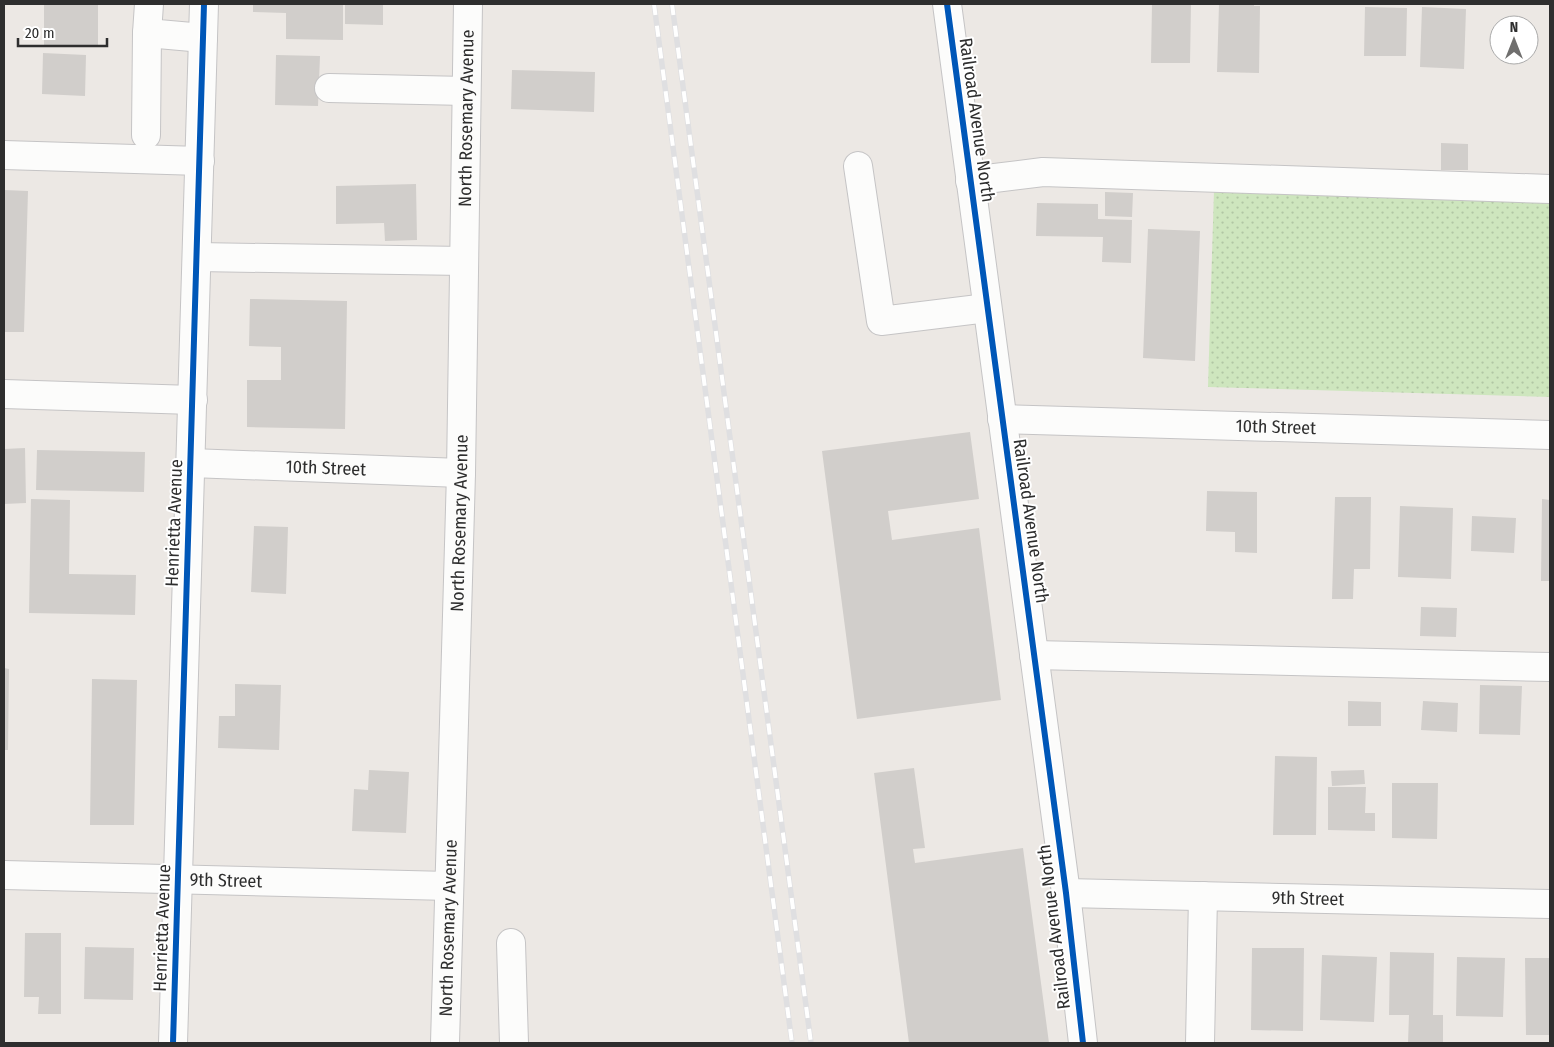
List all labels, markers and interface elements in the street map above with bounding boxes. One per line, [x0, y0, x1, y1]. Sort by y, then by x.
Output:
scale bar [18, 15, 106, 47]
north arrow [1489, 15, 1539, 65]
text: N [1510, 19, 1518, 36]
text: 20 m [25, 24, 55, 42]
street label: North Rosemary Avenue [454, 29, 479, 207]
street label: Railroad Avenue North [955, 36, 999, 204]
street label: 10th Street [1235, 415, 1316, 439]
street label: North Rosemary Avenue [446, 434, 473, 612]
street label: Railroad Avenue North [1009, 437, 1053, 605]
street label: 10th Street [285, 456, 367, 480]
street label: Henrietta Avenue [161, 459, 187, 587]
street label: North Rosemary Avenue [435, 839, 462, 1017]
street label: Railroad Avenue North [1033, 843, 1075, 1011]
street label: Henrietta Avenue [149, 864, 175, 992]
street label: 9th Street [189, 869, 263, 892]
street label: 9th Street [1271, 887, 1345, 910]

